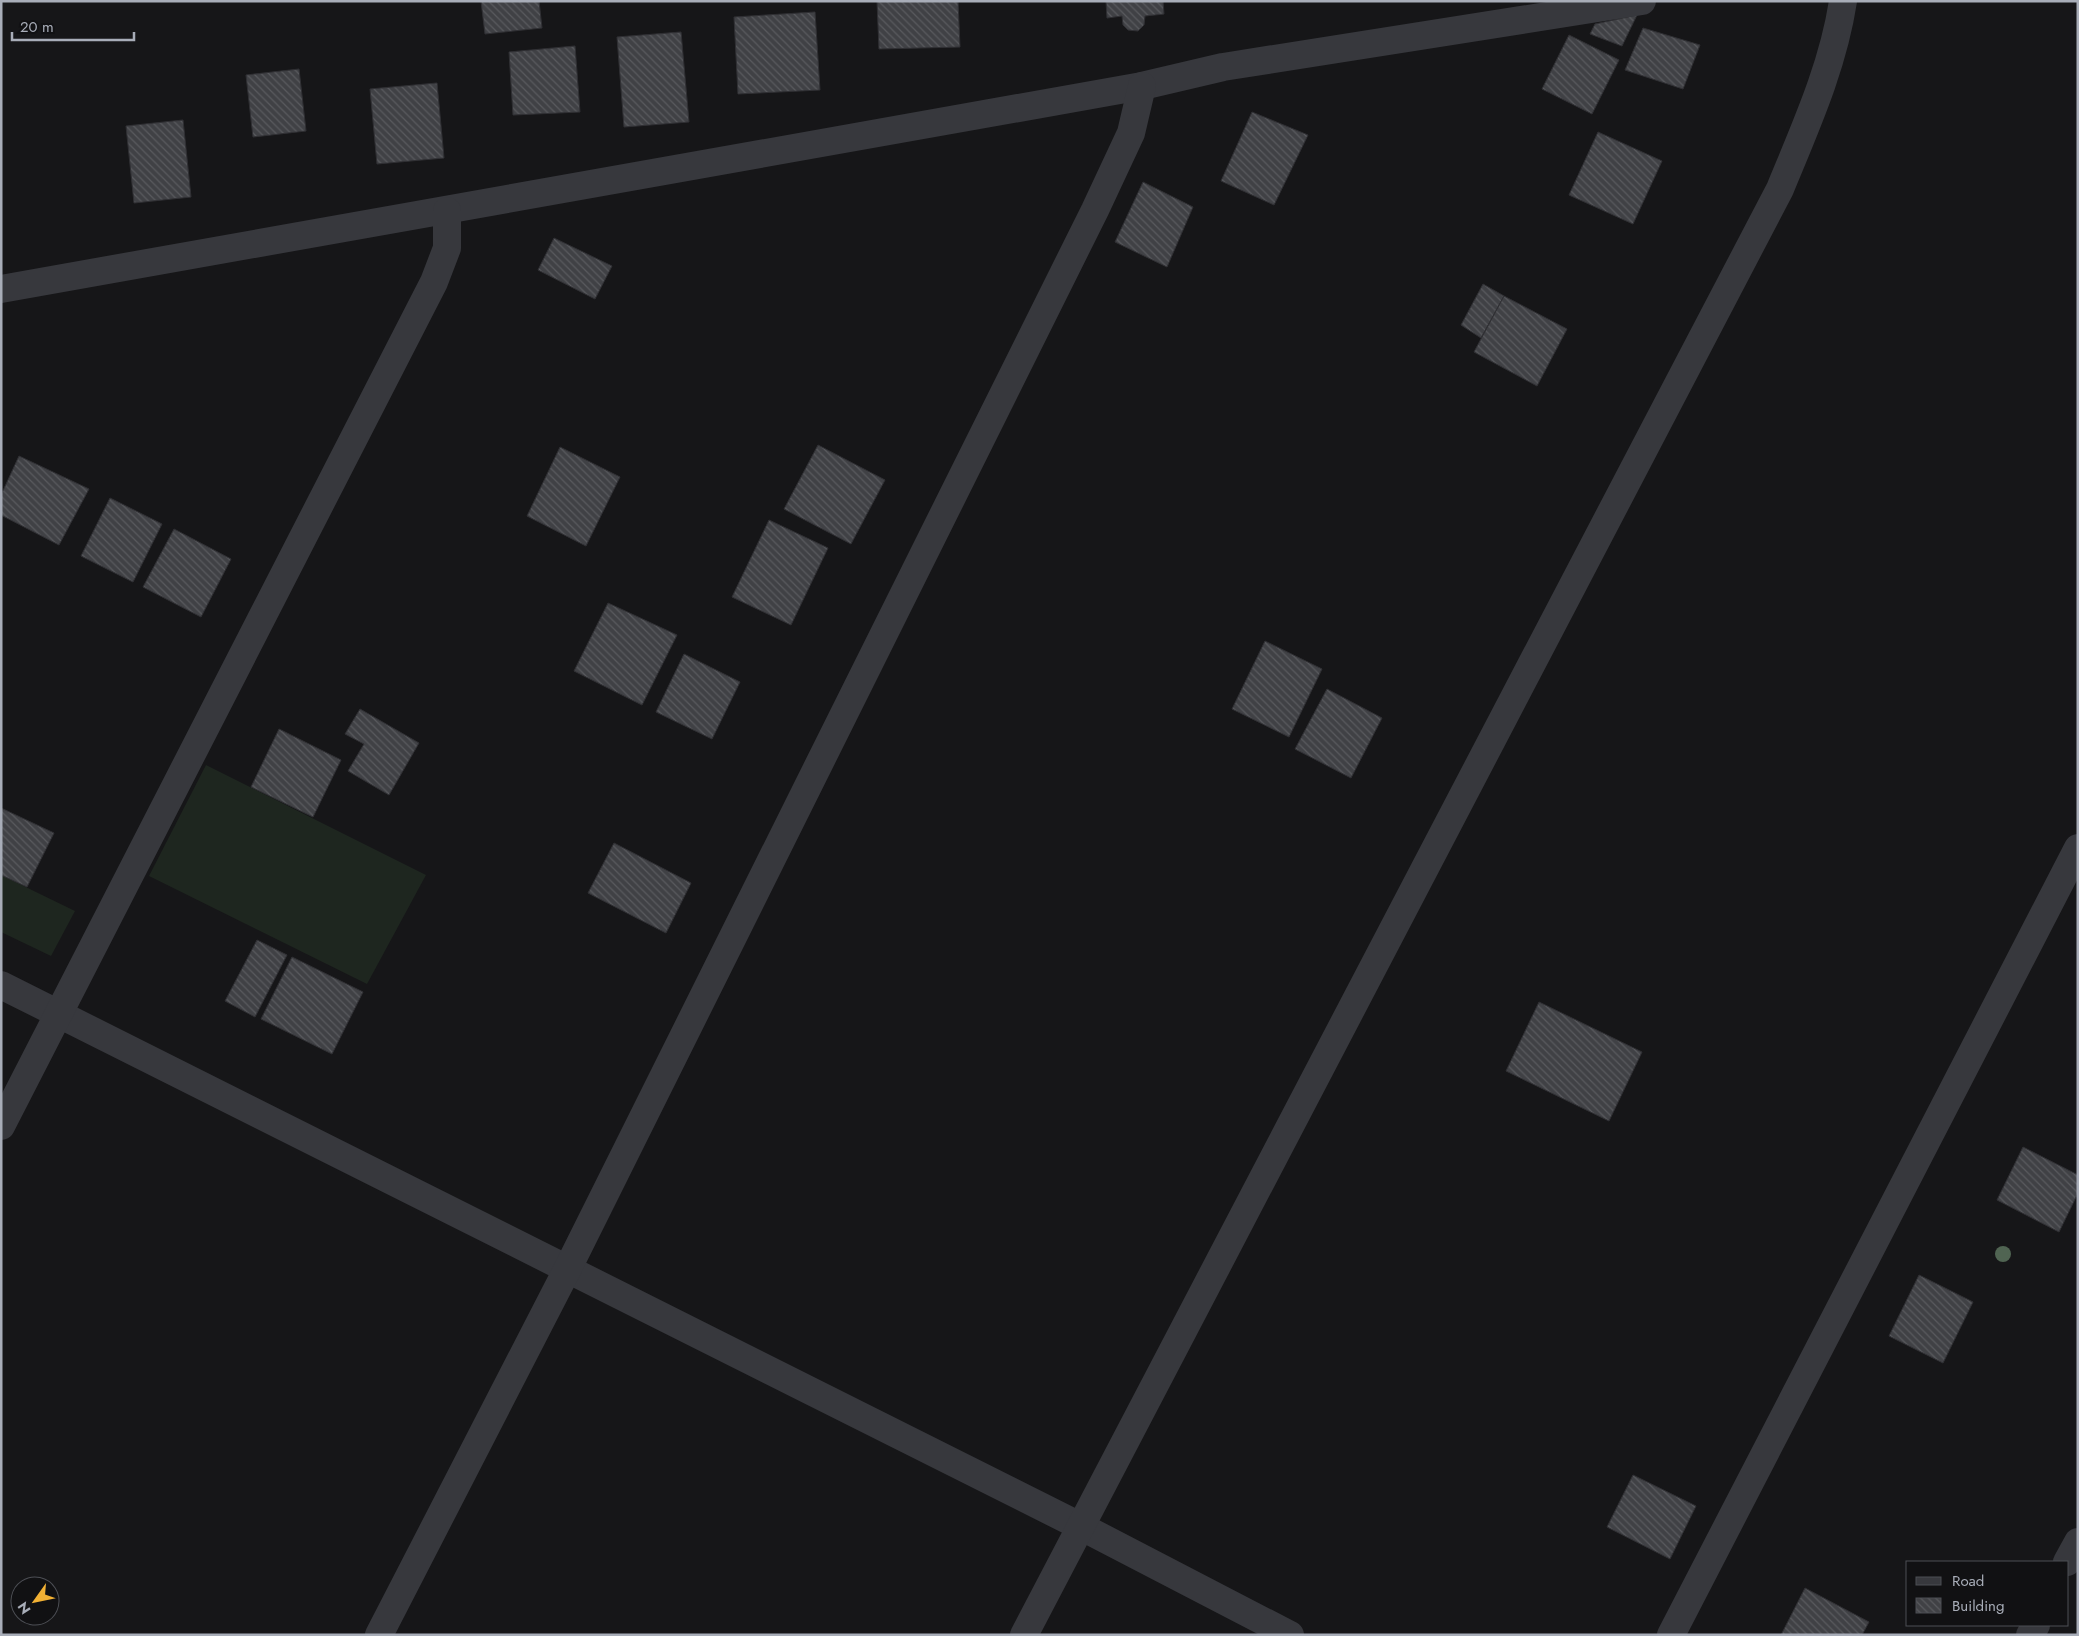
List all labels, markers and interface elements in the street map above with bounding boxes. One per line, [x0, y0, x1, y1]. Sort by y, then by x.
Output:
scale bar [12, 10, 135, 42]
text: 20 m [20, 16, 54, 38]
legend [1906, 1561, 2069, 1626]
text: Road [1952, 1570, 1984, 1592]
north arrow [10, 1576, 60, 1626]
text: Building [1952, 1595, 2004, 1617]
text: N [13, 1598, 36, 1618]

